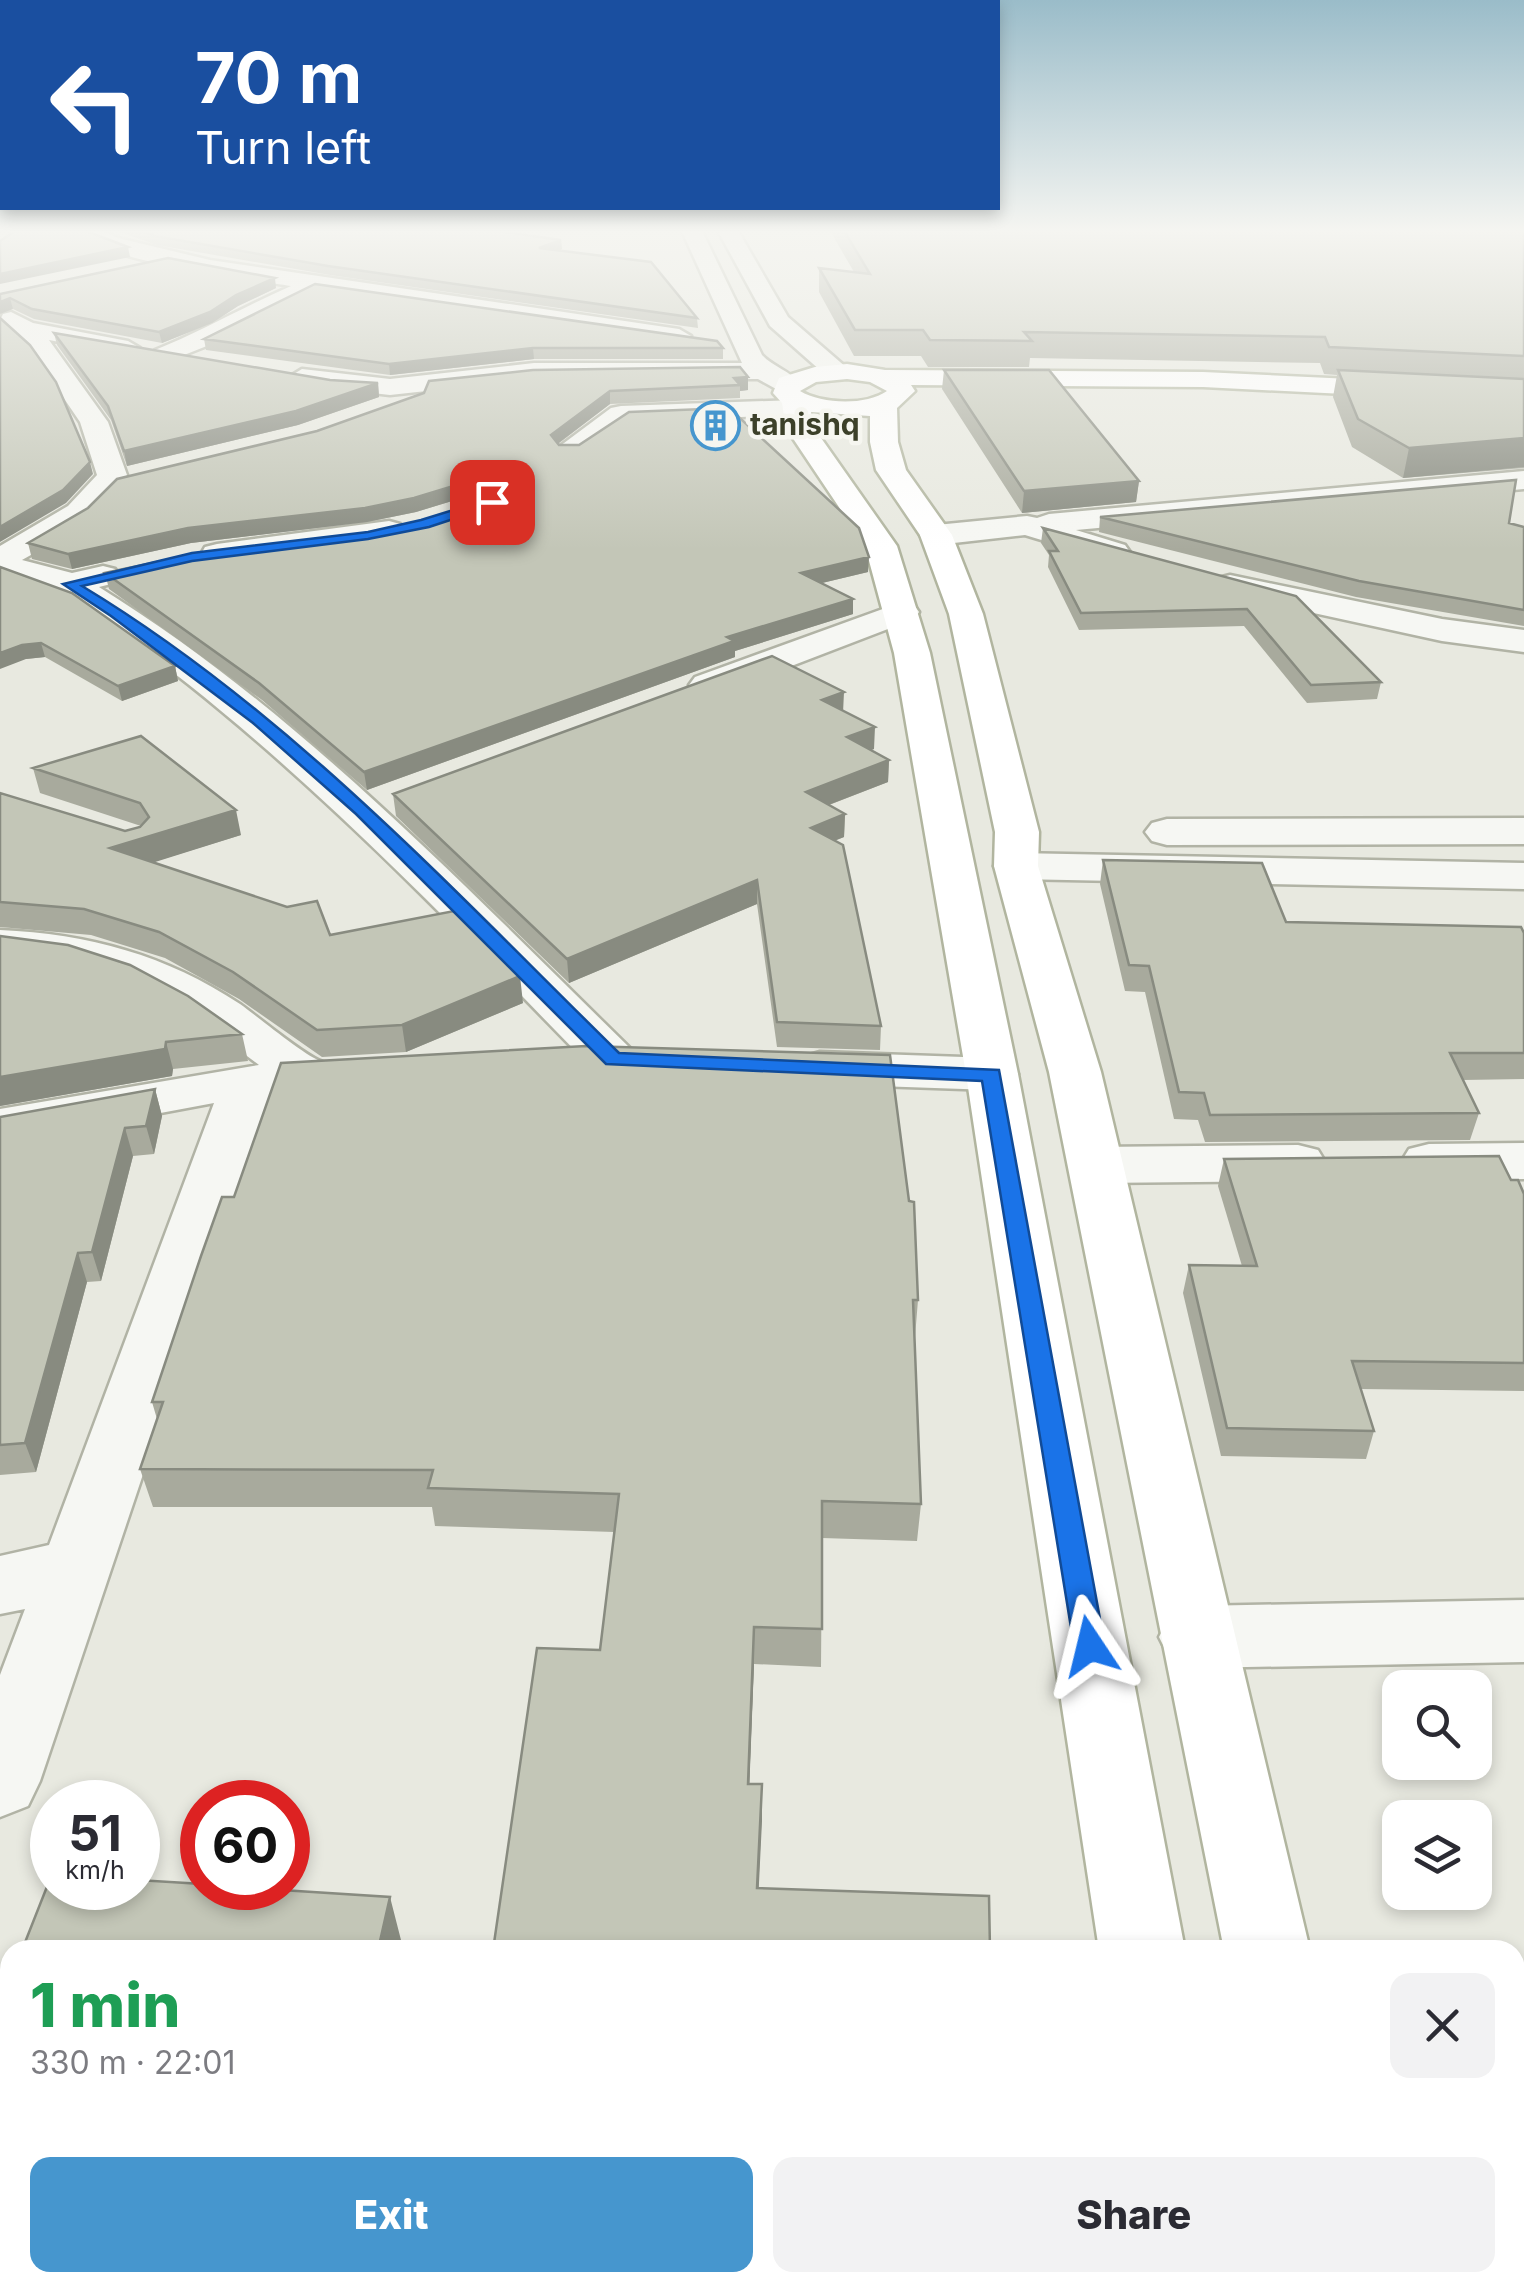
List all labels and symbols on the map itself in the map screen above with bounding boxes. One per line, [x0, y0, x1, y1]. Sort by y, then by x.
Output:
building icon: tanishq [689, 399, 741, 451]
place label: tanishq [750, 406, 860, 442]
pin [450, 460, 535, 545]
position arrow [1038, 1594, 1142, 1698]
speed limit sign: 60 [180, 1780, 310, 1910]

